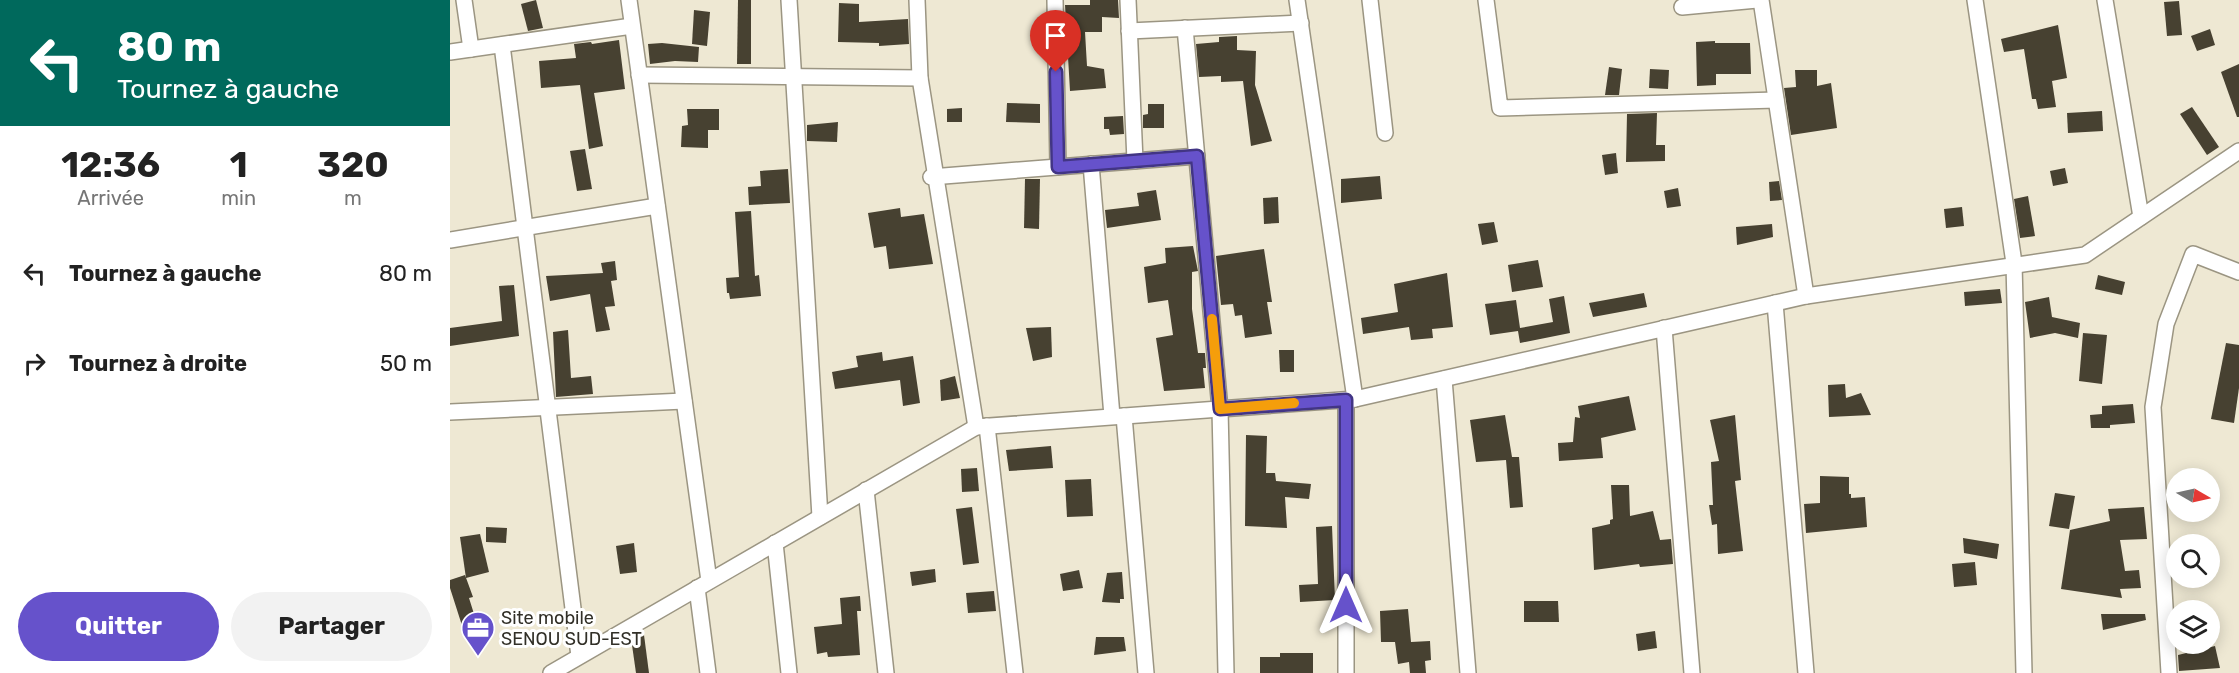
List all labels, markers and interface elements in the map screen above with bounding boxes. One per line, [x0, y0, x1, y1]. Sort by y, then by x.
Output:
pin [1030, 10, 1081, 72]
icon: arrive [1039, 19, 1072, 52]
text: 80 m [117, 22, 221, 72]
icon: left [18, 24, 96, 102]
text: Tournez à gauche [117, 73, 339, 105]
text: 12:36 [61, 143, 160, 186]
text: 1 [230, 143, 248, 186]
text: 320 [317, 143, 389, 186]
text: Arrivée [77, 186, 144, 210]
text: min [221, 186, 256, 210]
text: m [344, 186, 362, 210]
icon: left [18, 257, 51, 290]
text: Tournez à gauche [69, 260, 262, 287]
text: 80 m [379, 260, 432, 287]
icon: right [18, 347, 51, 380]
text: Tournez à droite [69, 350, 247, 377]
text: 50 m [380, 350, 432, 377]
north arrow [2166, 468, 2220, 522]
map controls [2166, 468, 2220, 654]
button: search [2166, 534, 2220, 588]
position arrow [1314, 573, 1378, 637]
button: Quitter [18, 592, 219, 661]
button: Partager [231, 592, 432, 661]
button: layers [2166, 600, 2220, 654]
place label: Site mobile SENOU SUD-EST [501, 607, 642, 650]
office icon: Site mobile SENOU SUD-EST [460, 610, 496, 657]

